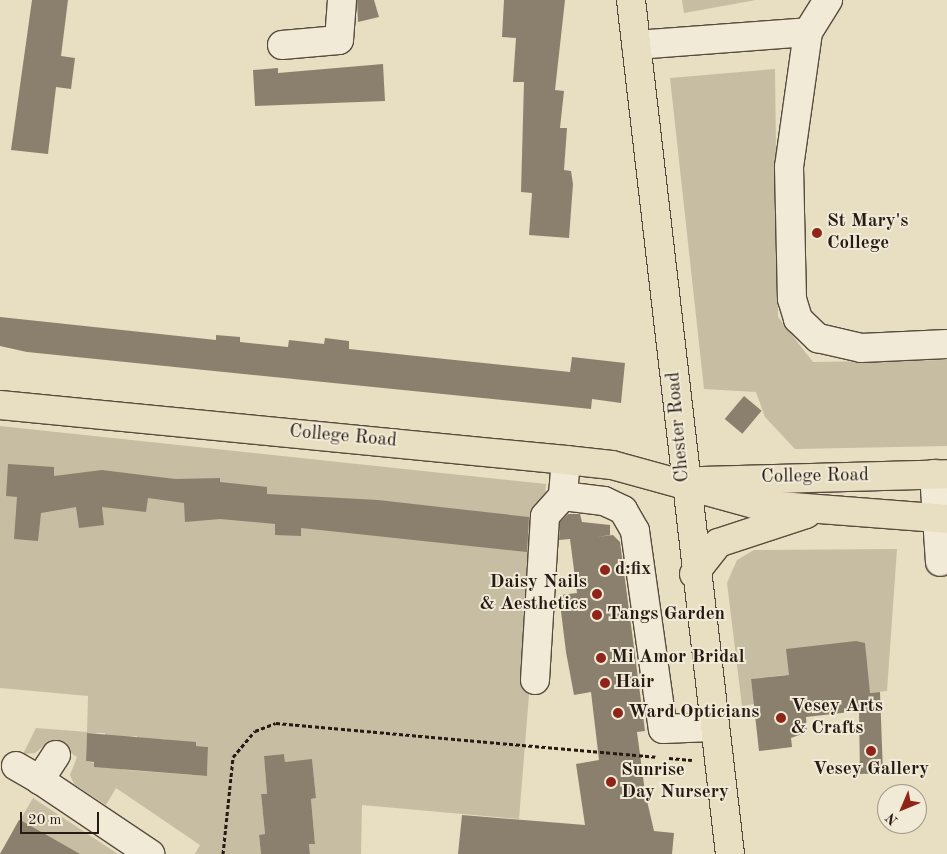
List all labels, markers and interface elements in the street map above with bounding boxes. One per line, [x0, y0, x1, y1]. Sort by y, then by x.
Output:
place label: St Mary's College [827, 211, 909, 255]
marker: St Mary's College [811, 227, 823, 239]
street label: Chester Road [663, 371, 695, 483]
street label: College Road [288, 421, 398, 453]
street label: College Road [761, 465, 869, 489]
place label: d:fix [615, 559, 651, 581]
marker: d:fix [599, 564, 611, 576]
place label: Daisy Nails & Aesthetics [480, 572, 587, 616]
marker: Daisy Nails & Aesthetics [591, 588, 603, 600]
place label: Tangs Garden [607, 604, 725, 626]
marker: Tangs Garden [591, 609, 603, 621]
place label: Mi Amor Bridal [611, 647, 745, 669]
marker: Mi Amor Bridal [595, 652, 607, 664]
place label: Hair [615, 672, 654, 694]
marker: Hair [599, 677, 611, 689]
place label: Vesey Arts & Crafts [791, 696, 883, 740]
place label: Ward Opticians [628, 702, 759, 724]
marker: Ward Opticians [612, 707, 624, 719]
marker: Vesey Arts & Crafts [775, 712, 787, 724]
marker: Vesey Gallery [865, 745, 877, 757]
place label: Vesey Gallery [813, 759, 929, 781]
place label: Sunrise Day Nursery [621, 760, 729, 804]
marker: Sunrise Day Nursery [605, 776, 617, 788]
north arrow [877, 784, 927, 834]
scale bar [22, 802, 101, 834]
text: N [883, 810, 901, 828]
text: 20 m [28, 813, 62, 828]

